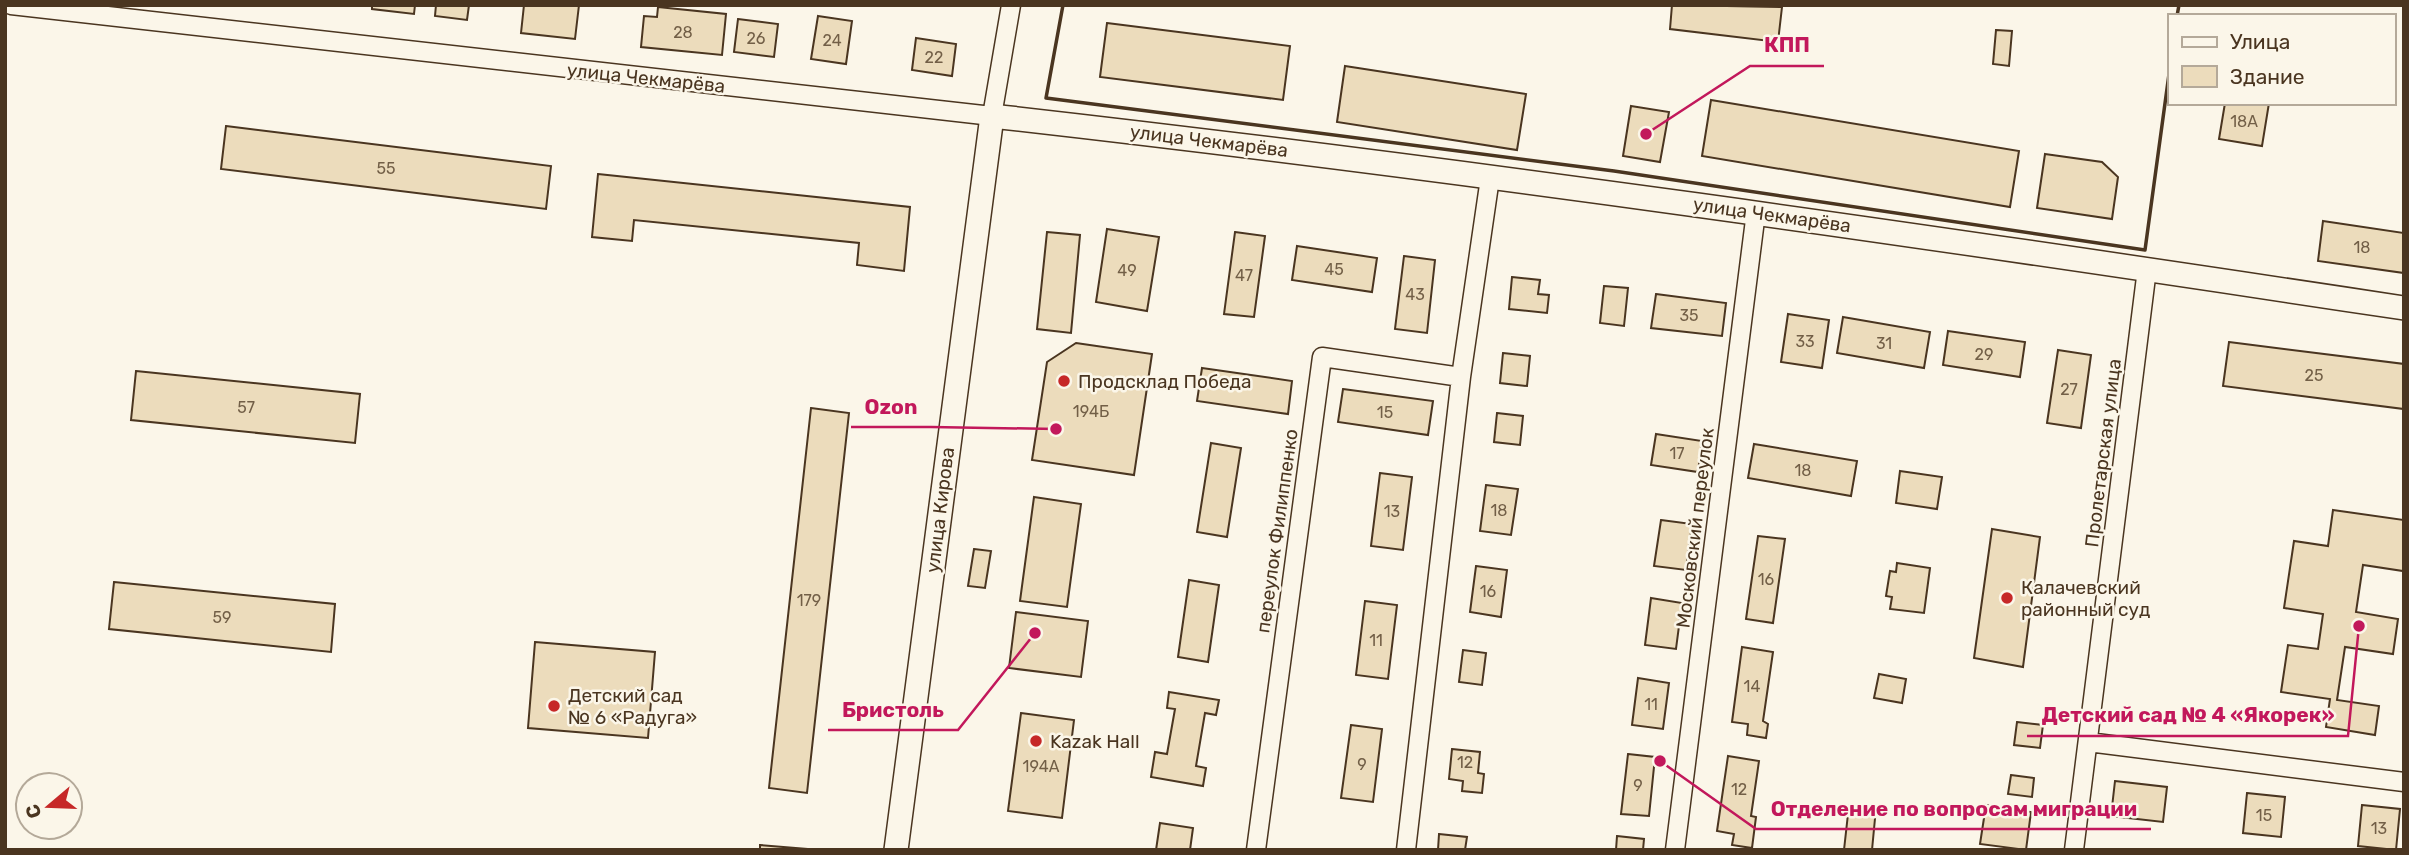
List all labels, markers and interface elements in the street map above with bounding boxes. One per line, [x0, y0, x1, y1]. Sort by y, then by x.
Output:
legend [2168, 14, 2395, 105]
house number: 28 [673, 23, 693, 42]
callout: КПП [1750, 24, 1824, 66]
house number: 26 [746, 29, 766, 48]
text: Улица [2230, 29, 2290, 54]
house number: 24 [822, 31, 842, 50]
text: КПП [1764, 32, 1810, 57]
house number: 22 [925, 48, 943, 67]
street label: улица Чекмарёва [566, 58, 726, 98]
text: Здание [2230, 64, 2305, 89]
house number: 18А [2230, 112, 2258, 131]
street label: улица Чекмарёва [1129, 120, 1289, 162]
house number: 55 [376, 159, 396, 178]
street label: улица Чекмарёва [1692, 193, 1852, 237]
house number: 18 [2353, 238, 2371, 257]
house number: 45 [1324, 260, 1344, 279]
house number: 49 [1117, 261, 1137, 280]
house number: 47 [1235, 266, 1253, 285]
house number: 43 [1405, 285, 1425, 304]
house number: 35 [1679, 306, 1699, 325]
house number: 33 [1795, 332, 1815, 351]
house number: 31 [1876, 334, 1892, 353]
house number: 29 [1975, 345, 1993, 364]
street label: Пролетарская улица [2080, 357, 2126, 549]
house number: 25 [2305, 366, 2323, 385]
place label: Продсклад Победа [1078, 370, 1251, 393]
marker: Продсклад Победа [1056, 373, 1072, 389]
house number: 27 [2060, 380, 2078, 399]
callout: Ozon [851, 385, 931, 427]
text: Ozon [865, 394, 917, 419]
house number: 57 [237, 398, 255, 417]
house number: 194Б [1073, 402, 1109, 421]
house number: 15 [1377, 403, 1393, 422]
street label: переулок Филиппенко [1251, 427, 1303, 635]
street label: Московский переулок [1671, 427, 1719, 629]
house number: 17 [1669, 444, 1685, 463]
street label: улица Кирова [921, 446, 959, 574]
house number: 18 [1794, 461, 1812, 480]
house number: 18 [1490, 501, 1508, 520]
house number: 13 [1384, 502, 1400, 521]
house number: 16 [1758, 570, 1775, 589]
place label: Калачевский районный суд [2021, 576, 2150, 621]
house number: 16 [1480, 582, 1497, 601]
marker: Калачевский районный суд [1999, 590, 2015, 606]
house number: 179 [797, 591, 821, 610]
house number: 59 [213, 608, 232, 627]
house number: 11 [1369, 631, 1383, 650]
house number: 14 [1744, 677, 1760, 696]
place label: Детский сад № 6 «Радуга» [568, 684, 697, 729]
callout: Бристоль [828, 688, 958, 730]
callout: Детский сад № 4 «Якорек» [2027, 694, 2348, 736]
house number: 11 [1644, 695, 1658, 714]
text: Бристоль [842, 697, 944, 722]
marker: Детский сад № 6 «Радуга» [546, 698, 562, 714]
text: Детский сад № 4 «Якорек» [2041, 702, 2335, 727]
place label: Kazak Hall [1050, 730, 1140, 753]
marker: Kazak Hall [1028, 733, 1044, 749]
house number: 12 [1457, 753, 1473, 772]
house number: 9 [1357, 755, 1367, 774]
house number: 194А [1023, 757, 1060, 776]
north arrow [14, 771, 84, 841]
house number: 9 [1633, 776, 1643, 795]
house number: 12 [1731, 780, 1747, 799]
callout: Отделение по вопросам миграции [1756, 787, 2151, 829]
text: Отделение по вопросам миграции [1771, 796, 2137, 821]
text: С [20, 801, 46, 821]
house number: 15 [2256, 806, 2272, 825]
house number: 13 [2371, 819, 2387, 838]

